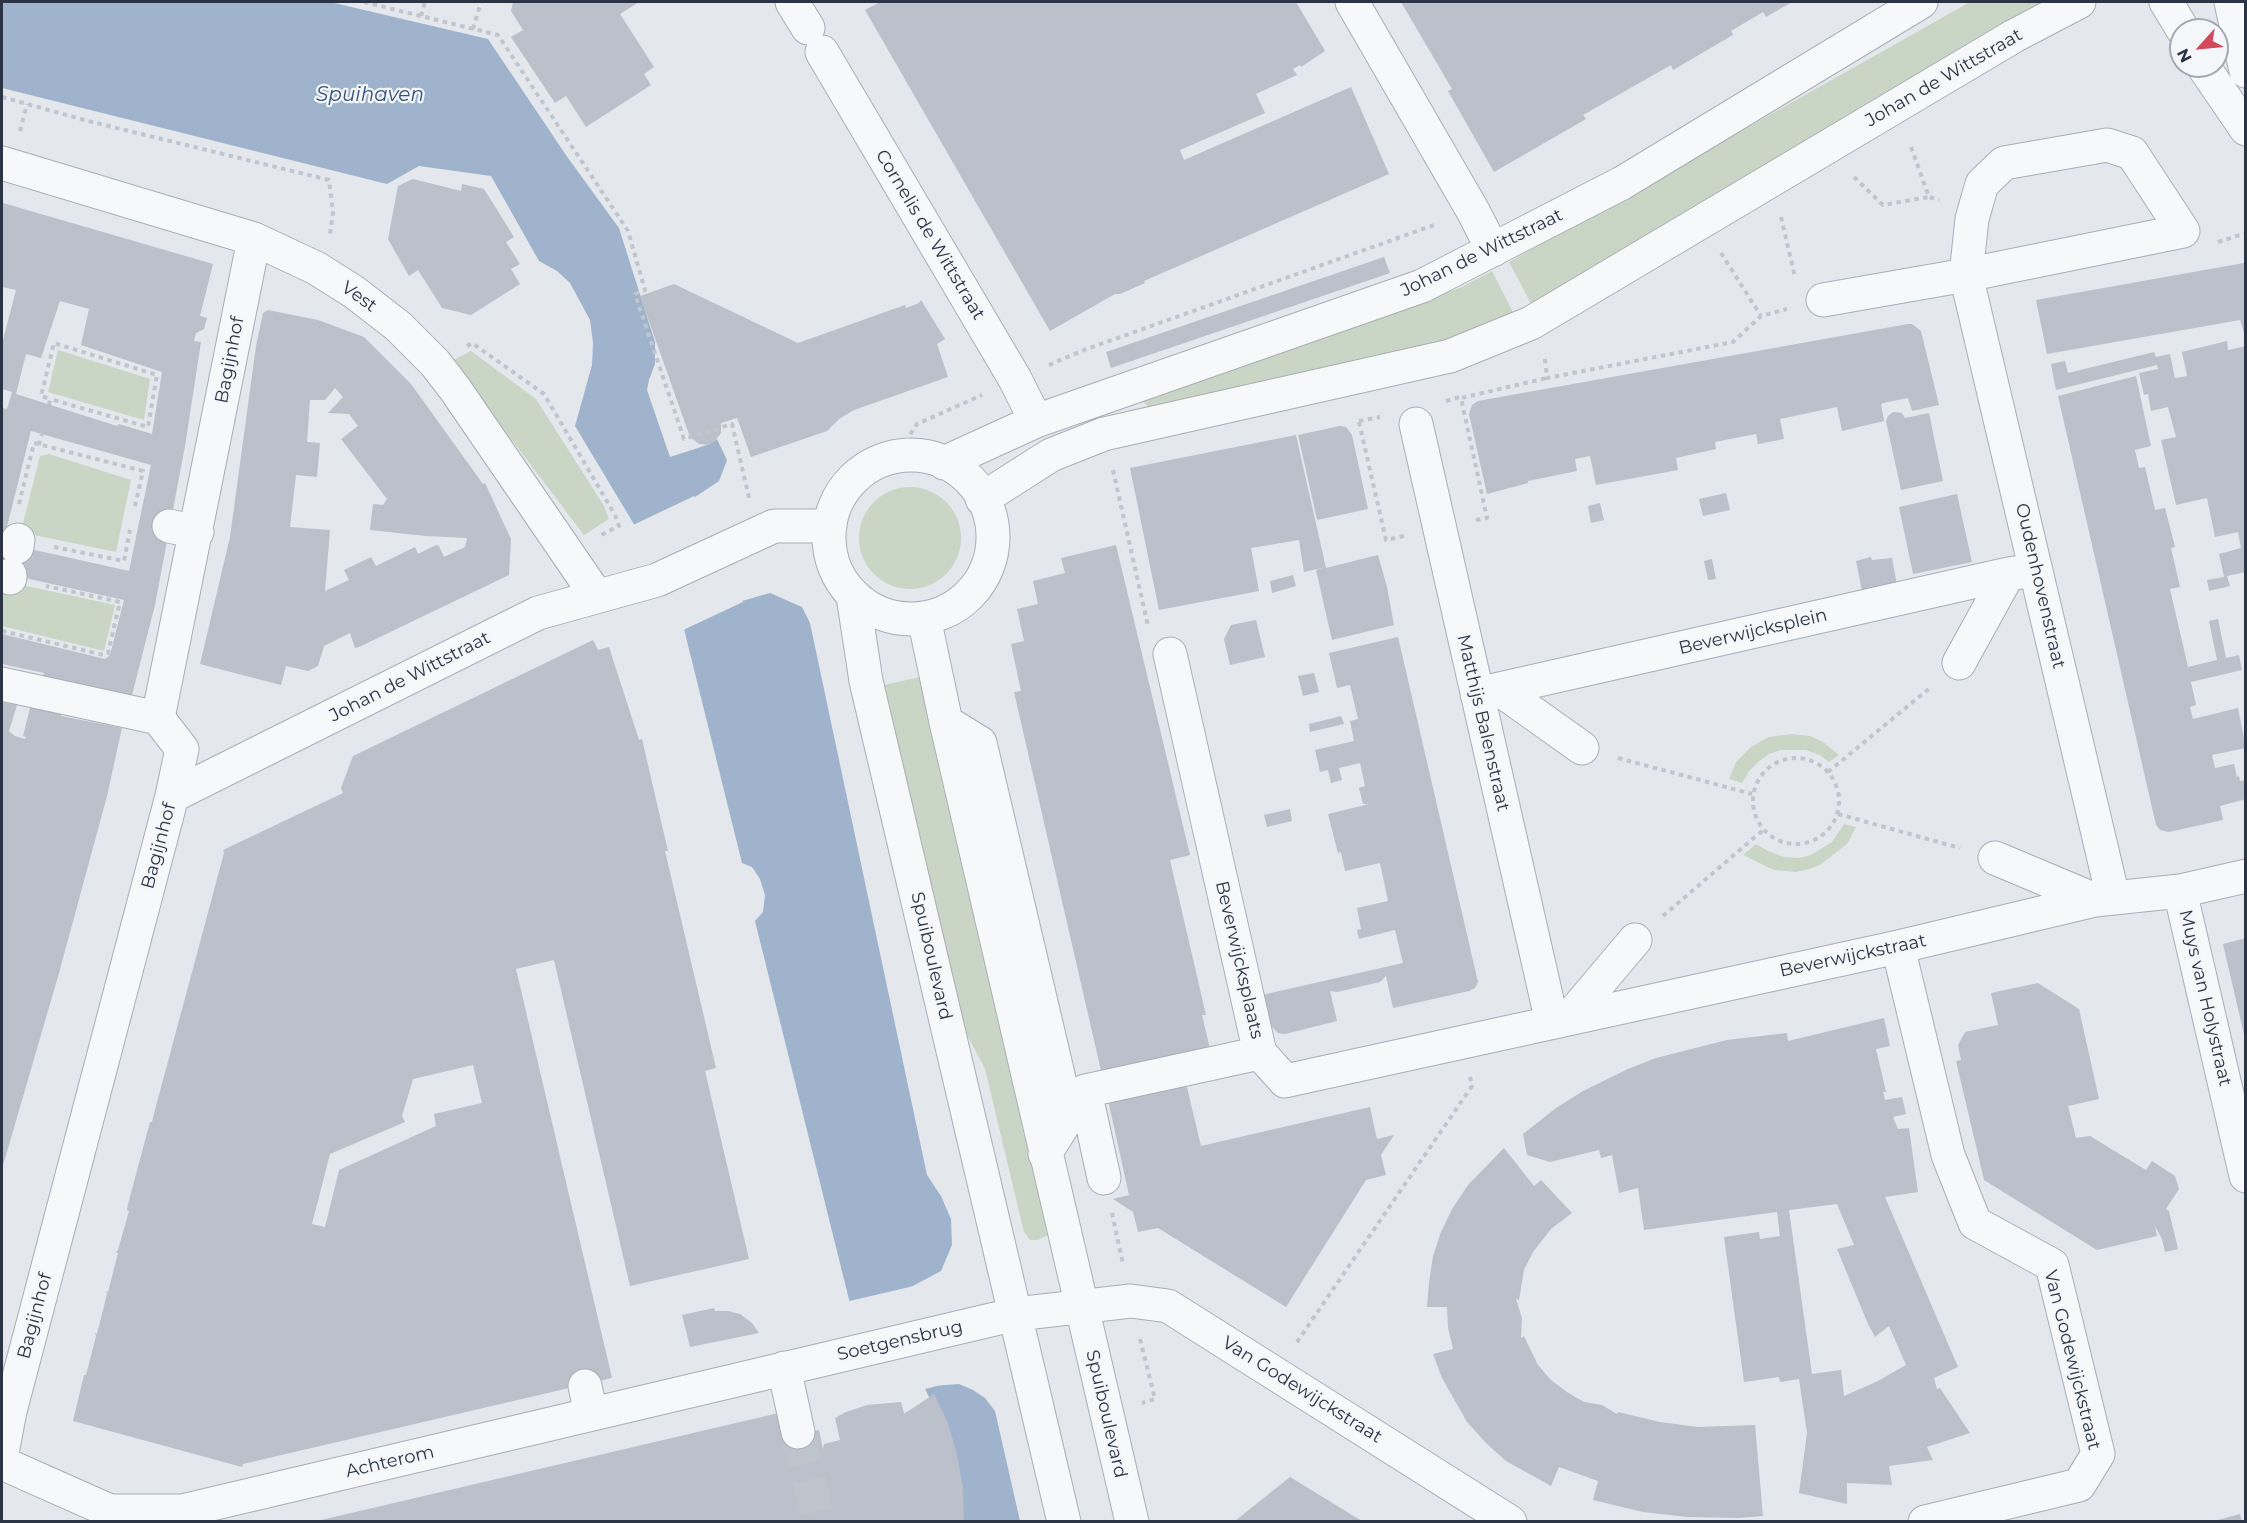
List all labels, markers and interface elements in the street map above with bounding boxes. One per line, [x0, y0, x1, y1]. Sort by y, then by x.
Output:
north arrow [2169, 18, 2229, 78]
street label: Johan de Wittstraat [1862, 24, 2026, 132]
text: N [2173, 45, 2196, 66]
water label: Spuihaven [316, 83, 424, 107]
street label: Cornelis de Wittstraat [871, 146, 989, 324]
street label: Johan de Wittstraat [1397, 204, 1567, 302]
street label: Vest [337, 277, 381, 317]
street label: Bagijnhof [211, 315, 249, 405]
street label: Oudenhovenstraat [2010, 501, 2070, 671]
street label: Beverwijcksplein [1677, 604, 1829, 660]
street label: Johan de Wittstraat [326, 627, 494, 727]
street label: Matthijs Balenstraat [1452, 632, 1514, 814]
street label: Bagijnhof [137, 801, 181, 891]
street label: Beverwijcksplaats [1210, 879, 1268, 1041]
street label: Spuiboulevard [906, 890, 956, 1022]
street label: Muys van Holystraat [2174, 908, 2236, 1088]
street label: Beverwijckstraat [1778, 930, 1928, 982]
street label: Van Godewijckstraat [2039, 1268, 2105, 1452]
street label: Bagijnhof [13, 1271, 57, 1361]
street label: Soetgensbrug [835, 1316, 965, 1366]
street label: Van Godewijckstraat [1218, 1332, 1386, 1448]
street label: Spuiboulevard [1081, 1348, 1131, 1480]
street label: Achterom [344, 1441, 436, 1483]

